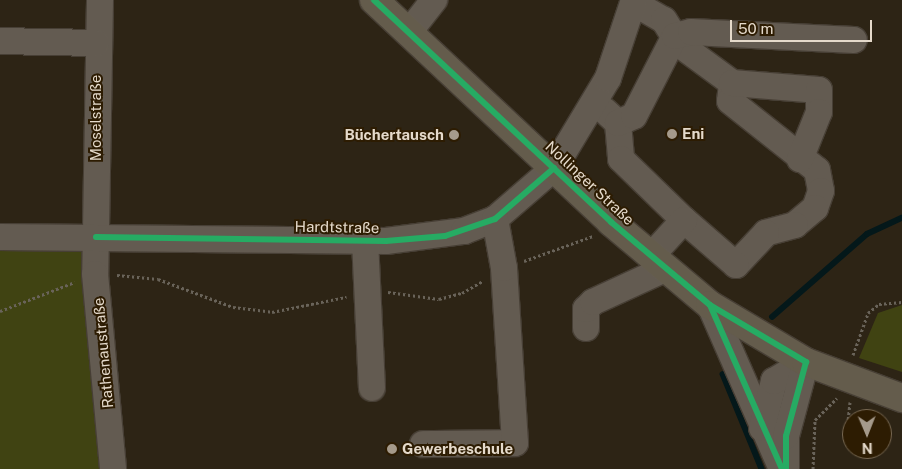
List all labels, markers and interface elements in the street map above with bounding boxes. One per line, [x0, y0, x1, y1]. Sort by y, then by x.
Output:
scale bar [732, 10, 874, 42]
text: 50 m [738, 20, 773, 37]
street label: Moselstraße [87, 75, 105, 161]
place label: Eni [682, 125, 704, 143]
place label: Büchertausch [344, 126, 444, 144]
marker: Eni [666, 128, 678, 140]
marker: Büchertausch [448, 129, 460, 141]
street label: Nollinger Straße [542, 137, 638, 229]
street label: Hardtstraße [294, 217, 380, 237]
street label: Rathenaustraße [89, 297, 117, 409]
north arrow [842, 409, 892, 459]
place label: Gewerbeschule [402, 440, 513, 458]
text: N [862, 440, 873, 456]
marker: Gewerbeschule [386, 443, 398, 455]

